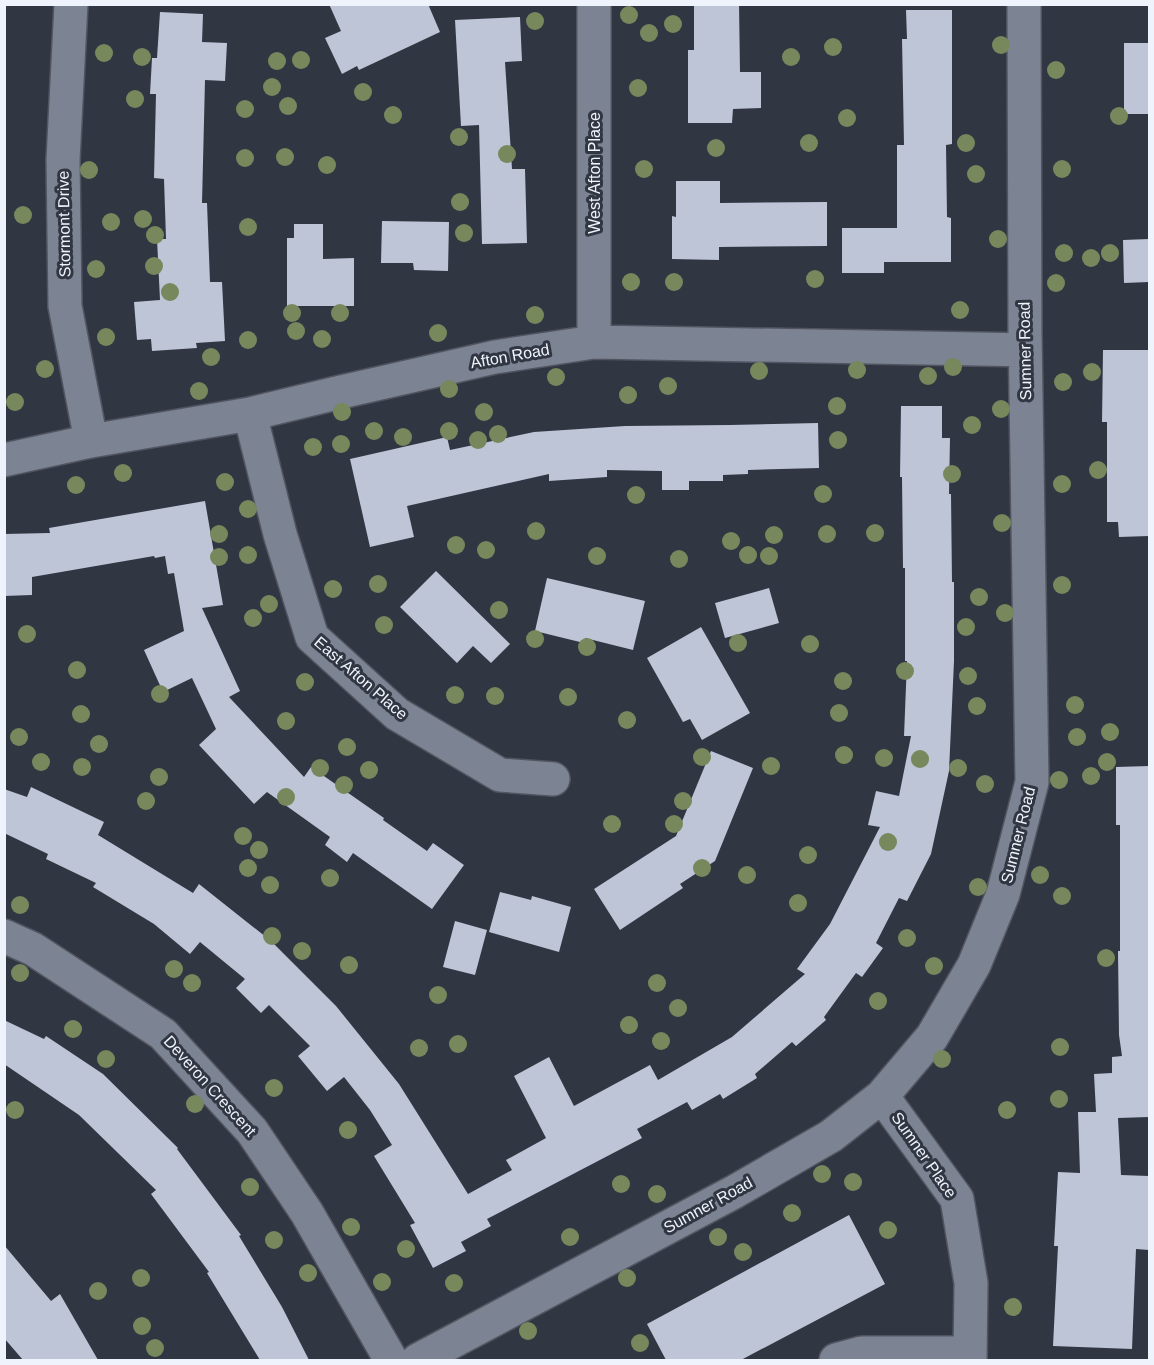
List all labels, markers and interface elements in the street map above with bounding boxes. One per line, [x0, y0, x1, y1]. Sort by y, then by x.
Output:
street label: West Afton Place [586, 112, 603, 234]
street label: Stormont Drive [55, 170, 73, 277]
street label: Sumner Road [1016, 301, 1034, 401]
street label: Afton Road [469, 341, 551, 371]
street label: East Afton Place [311, 633, 411, 723]
street label: Sumner Road [998, 785, 1038, 885]
street label: Deveron Crescent [161, 1032, 260, 1140]
street label: Sumner Place [888, 1109, 960, 1201]
street label: Sumner Road [661, 1174, 755, 1236]

